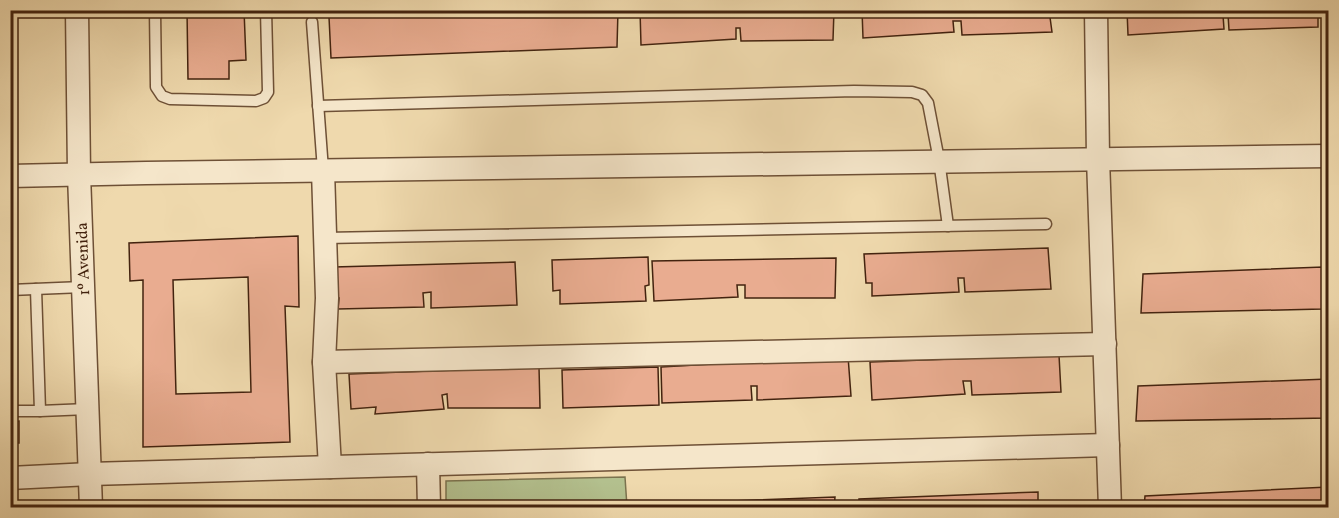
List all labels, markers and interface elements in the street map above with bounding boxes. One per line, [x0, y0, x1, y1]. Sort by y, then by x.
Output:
street label: 1º Avenida [72, 222, 96, 296]

